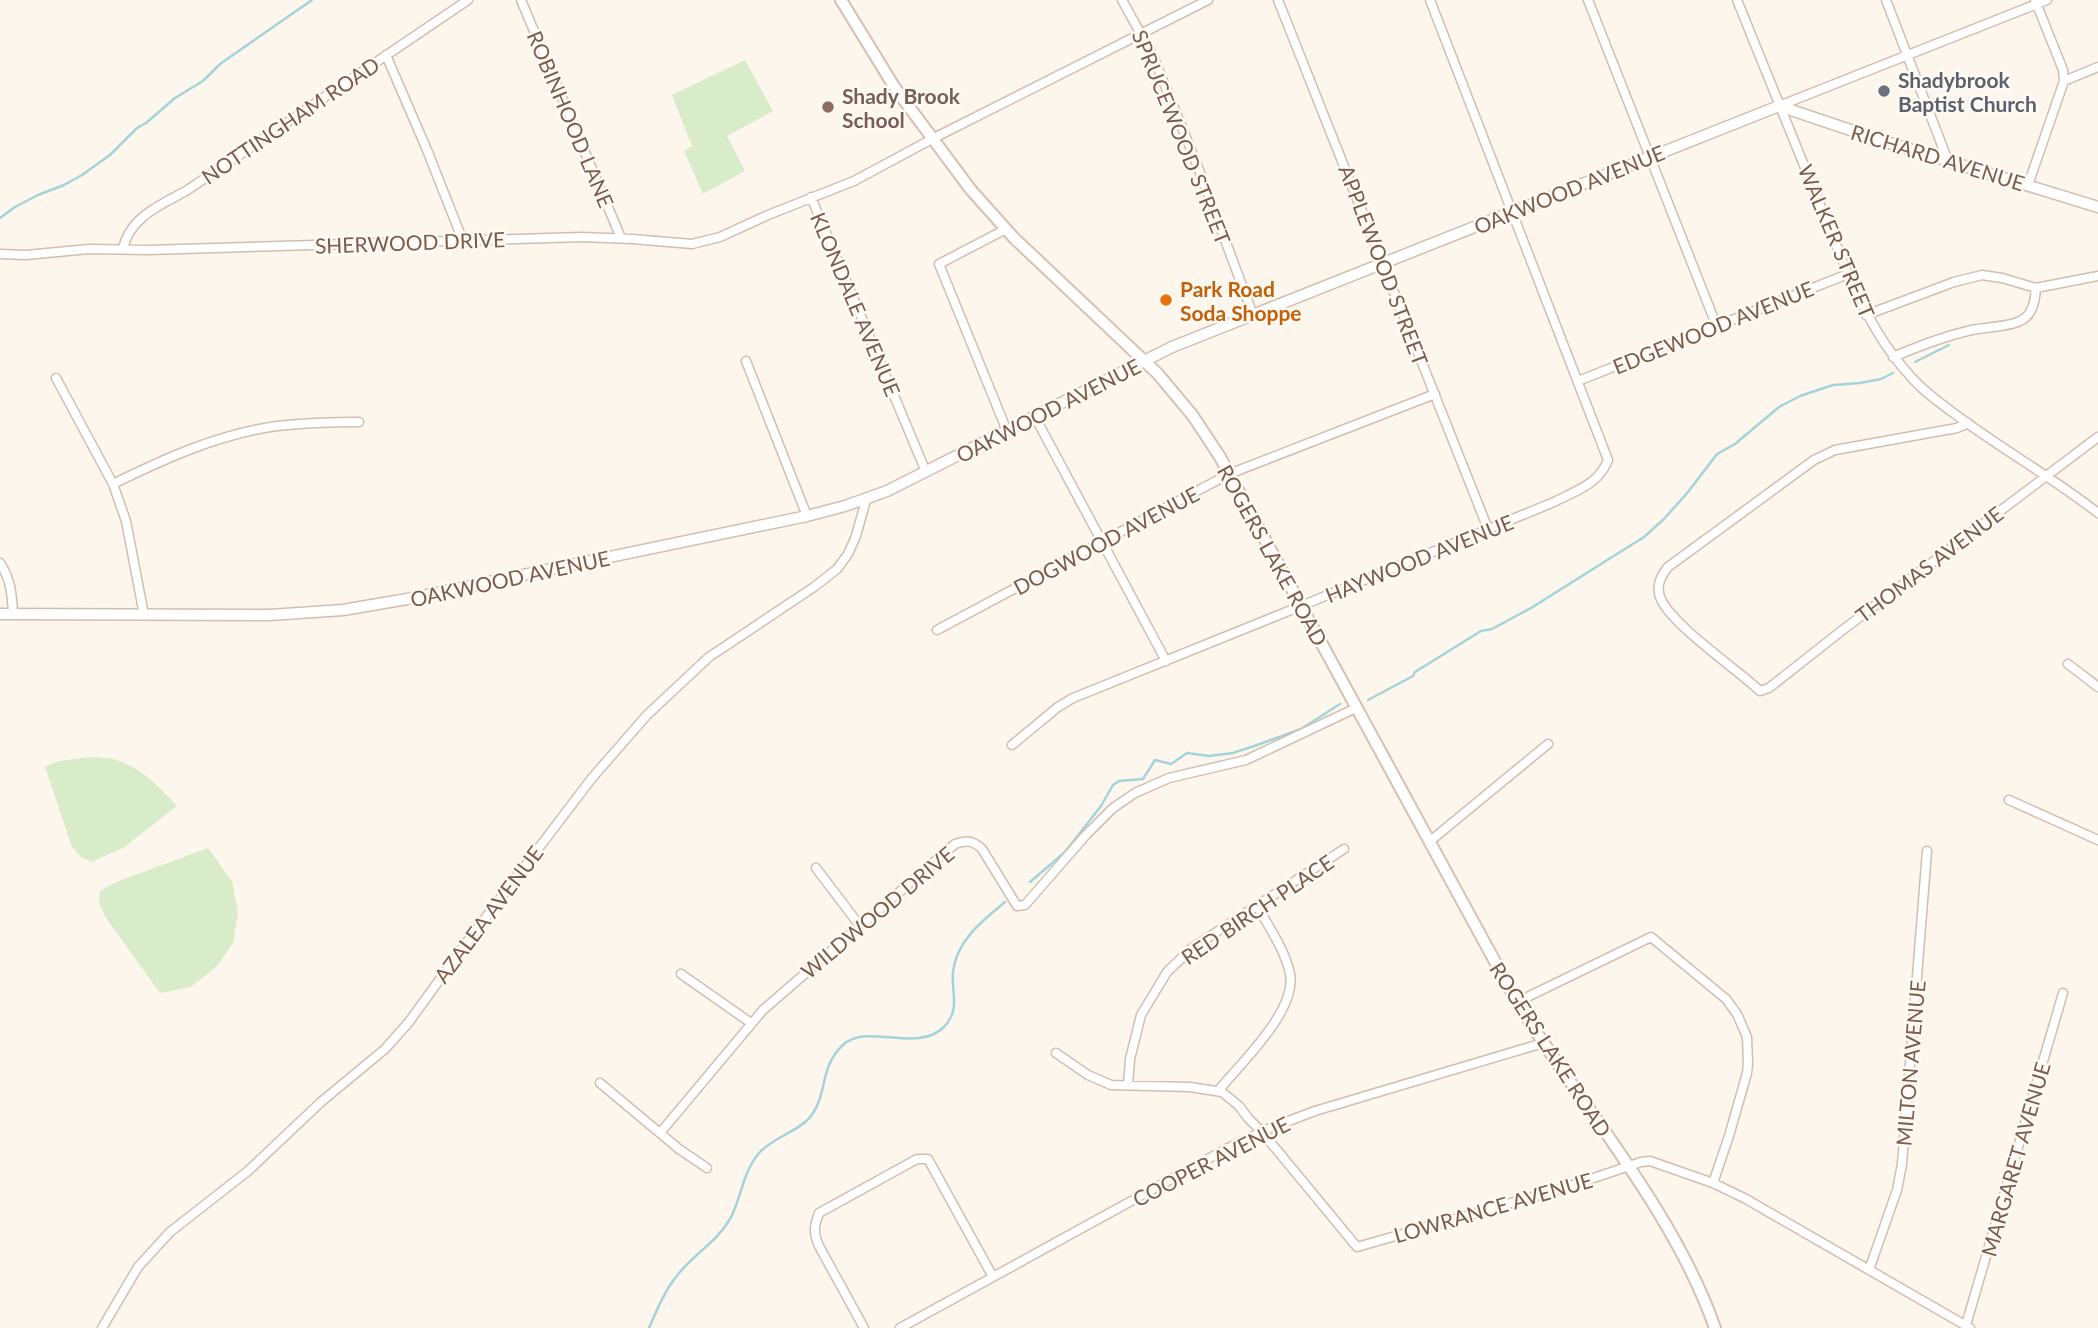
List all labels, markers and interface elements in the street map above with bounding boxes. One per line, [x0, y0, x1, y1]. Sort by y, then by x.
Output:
street label: SPRUCEWOOD STREET [1128, 26, 1237, 248]
street label: ROBINHOOD LANE [522, 27, 620, 211]
street label: NOTTINGHAM ROAD [196, 51, 384, 189]
place label: Shadybrook Baptist Church [1898, 67, 2037, 116]
place label: Shady Brook School [842, 83, 961, 132]
marker: Shadybrook Baptist Church [1876, 83, 1892, 99]
marker: Shady Brook School [820, 99, 836, 115]
street label: RICHARD AVENUE [1848, 119, 2028, 195]
street label: OAKWOOD AVENUE [1470, 139, 1668, 239]
street label: APPLEWOOD STREET [1334, 161, 1434, 369]
street label: WALKER STREET [1793, 161, 1881, 322]
street label: KLONDALE AVENUE [806, 208, 906, 400]
street label: SHERWOOD DRIVE [314, 226, 506, 258]
street label: EDGEWOOD AVENUE [1609, 275, 1817, 379]
place label: Park Road Soda Shoppe [1180, 276, 1302, 325]
marker: Park Road Soda Shoppe [1158, 292, 1174, 308]
street label: OAKWOOD AVENUE [952, 353, 1144, 467]
street label: ROGERS LAKE ROAD [1213, 460, 1333, 650]
street label: DOGWOOD AVENUE [1009, 480, 1203, 600]
street label: THOMAS AVENUE [1850, 500, 2008, 628]
street label: HAYWOOD AVENUE [1321, 509, 1517, 607]
street label: OAKWOOD AVENUE [408, 545, 612, 611]
street label: AZALEA AVENUE [428, 841, 548, 987]
street label: WILDWOOD DRIVE [795, 841, 959, 983]
street label: RED BIRCH PLACE [1176, 849, 1338, 969]
street label: ROGERS LAKE ROAD [1485, 957, 1617, 1141]
street label: MILTON AVENUE [1890, 979, 1930, 1147]
street label: MARGARET AVENUE [1975, 1059, 2055, 1259]
street label: COOPER AVENUE [1128, 1111, 1294, 1211]
street label: LOWRANCE AVENUE [1391, 1167, 1595, 1247]

